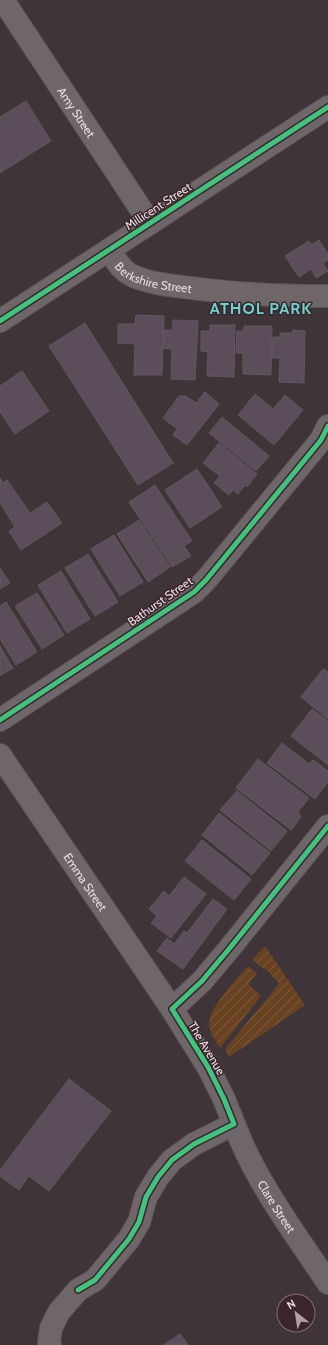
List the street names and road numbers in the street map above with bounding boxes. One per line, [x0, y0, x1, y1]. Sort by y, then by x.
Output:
street label: Amy Street [55, 84, 99, 140]
street label: Millicent Street [122, 179, 194, 233]
street label: Berkshire Street [112, 259, 193, 296]
street label: Bathurst Street [125, 573, 195, 629]
street label: Emma Street [61, 850, 111, 914]
street label: The Avenue [185, 1019, 229, 1077]
street label: Clare Street [255, 1177, 299, 1235]

